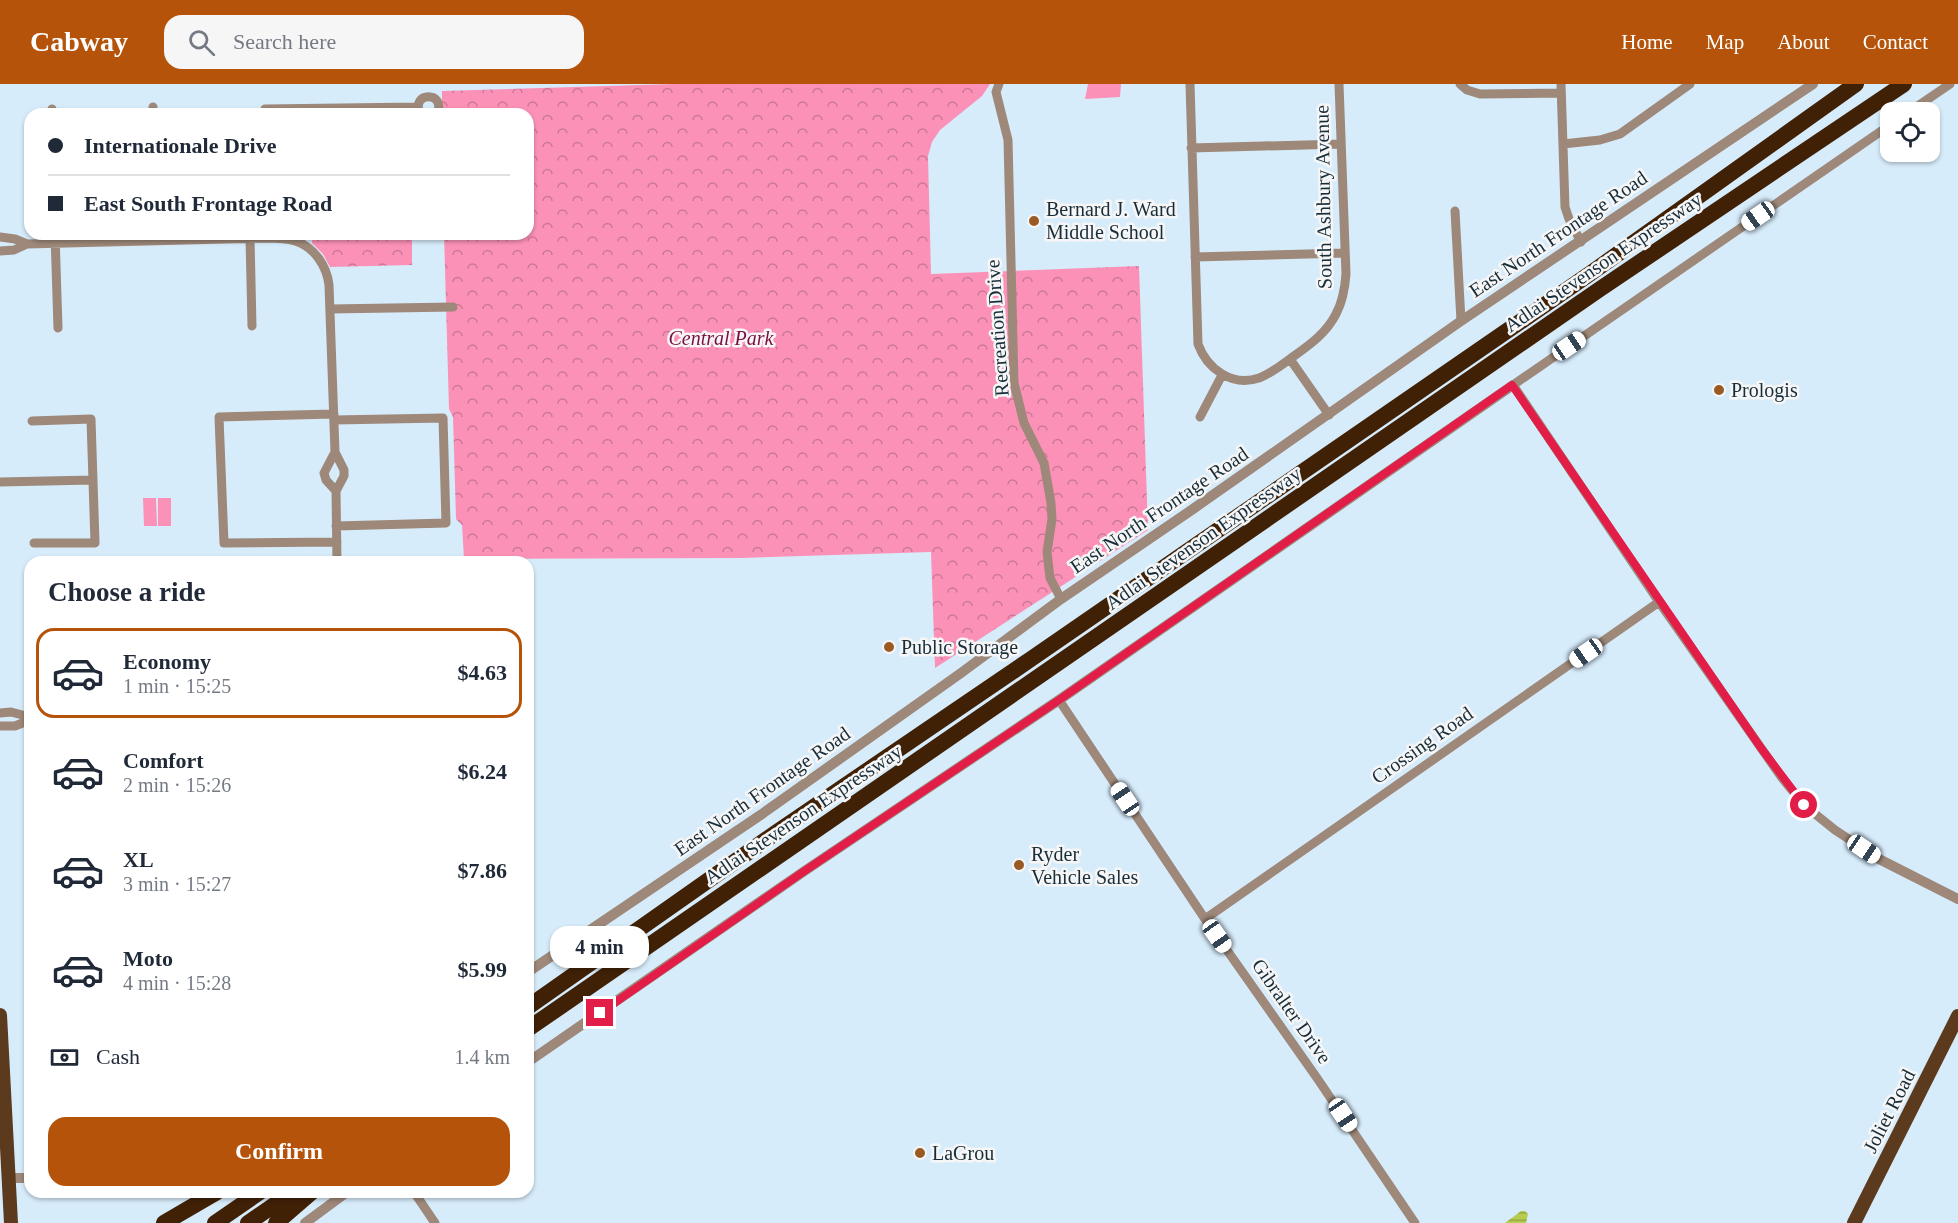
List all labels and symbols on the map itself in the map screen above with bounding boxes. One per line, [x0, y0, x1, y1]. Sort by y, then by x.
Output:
street label: South Ashbury Avenue [1310, 105, 1337, 289]
street label: East North Frontage Road [1465, 166, 1652, 302]
street label: Adlai Stevenson Expressway [1500, 188, 1706, 337]
place label: Bernard J. Ward Middle School [1046, 198, 1176, 243]
car [1738, 198, 1778, 234]
marker: Bernard J. Ward Middle School [1027, 214, 1041, 228]
street label: Recreation Drive [981, 259, 1013, 397]
park label: Central Park [669, 327, 775, 349]
car [1549, 328, 1589, 364]
place label: Prologis [1731, 379, 1798, 402]
marker: Prologis [1712, 383, 1726, 397]
street label: East North Frontage Road [1066, 442, 1253, 578]
street label: Adlai Stevenson Expressway [1101, 462, 1305, 615]
car [1566, 635, 1606, 671]
place label: Public Storage [901, 636, 1018, 659]
marker: Public Storage [882, 640, 896, 654]
street label: Crossing Road [1367, 702, 1477, 789]
street label: East North Frontage Road [670, 722, 855, 861]
street label: Adlai Stevenson Expressway [700, 740, 906, 889]
car [1107, 779, 1143, 819]
route start [1790, 791, 1817, 818]
car [1844, 831, 1884, 867]
place label: Ryder Vehicle Sales [1031, 843, 1138, 888]
marker: Ryder Vehicle Sales [1012, 858, 1026, 872]
car [1199, 916, 1235, 956]
callout: 4 min [550, 926, 650, 968]
street label: Gibralter Drive [1248, 954, 1336, 1068]
route end [586, 999, 613, 1026]
street label: Joliet Road [1859, 1066, 1919, 1156]
car [1325, 1095, 1361, 1135]
place label: LaGrou [932, 1142, 994, 1164]
marker: LaGrou [913, 1146, 927, 1160]

